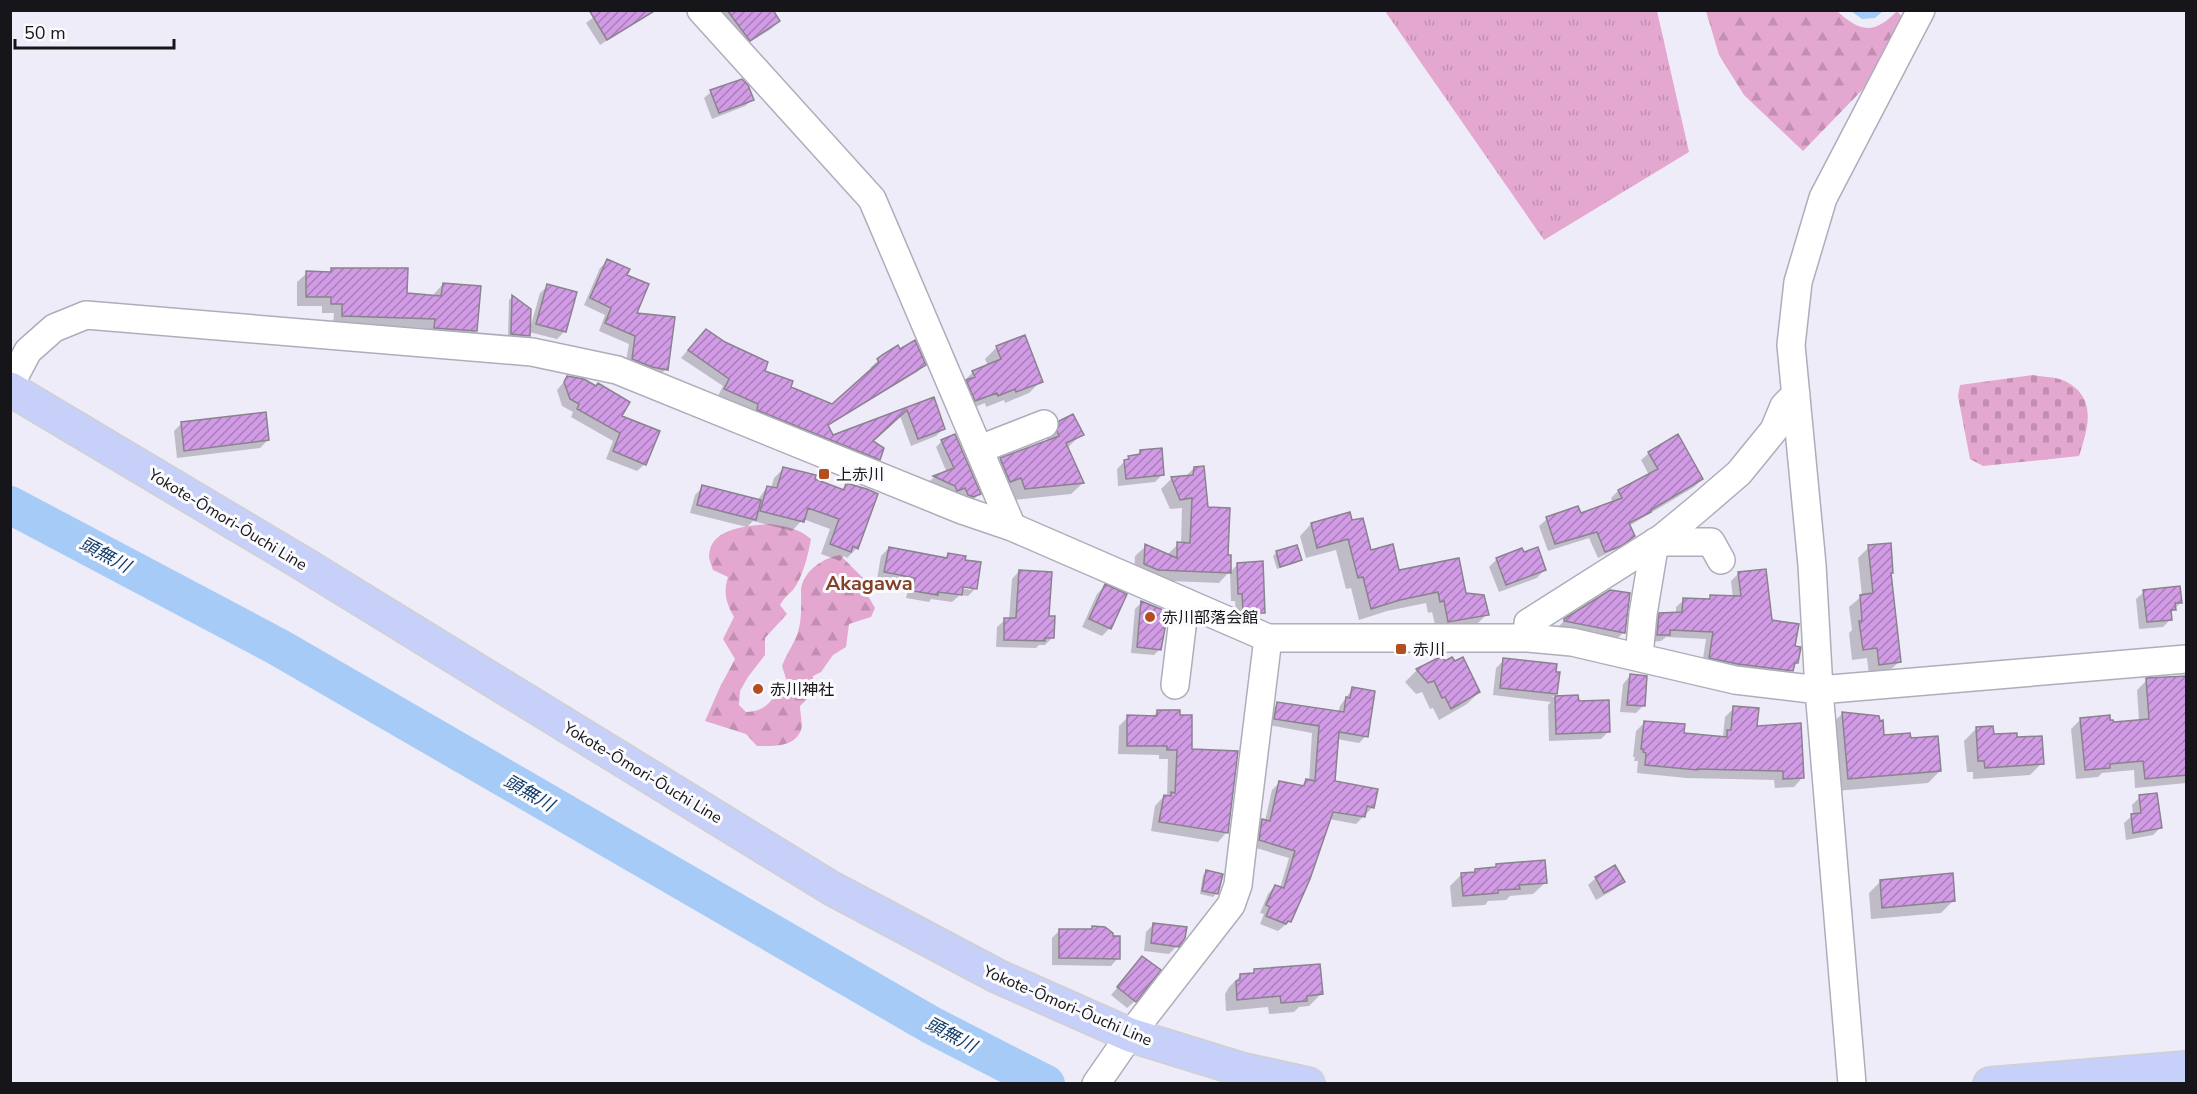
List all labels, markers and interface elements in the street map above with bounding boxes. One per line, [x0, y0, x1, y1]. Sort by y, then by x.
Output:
scale bar [15, 12, 174, 50]
text: 50 m [24, 21, 66, 45]
street label: Yokote-Ōmori-Ōuchi Line [143, 463, 311, 576]
place label: 上赤川 [836, 464, 884, 486]
marker: 上赤川 [817, 467, 831, 481]
water label: 頭無川 [76, 532, 136, 579]
district label: Akagawa [825, 570, 913, 597]
place label: 赤川部落会館 [1162, 607, 1258, 629]
marker: 赤川部落会館 [1143, 610, 1157, 624]
place label: 赤川 [1413, 639, 1445, 661]
marker: 赤川 [1394, 642, 1408, 656]
place label: 赤川神社 [770, 679, 834, 701]
marker: 赤川神社 [751, 682, 765, 696]
street label: Yokote-Ōmori-Ōuchi Line [558, 716, 726, 829]
water label: 頭無川 [500, 769, 560, 818]
street label: Yokote-Ōmori-Ōuchi Line [979, 960, 1155, 1051]
water label: 頭無川 [922, 1012, 982, 1059]

